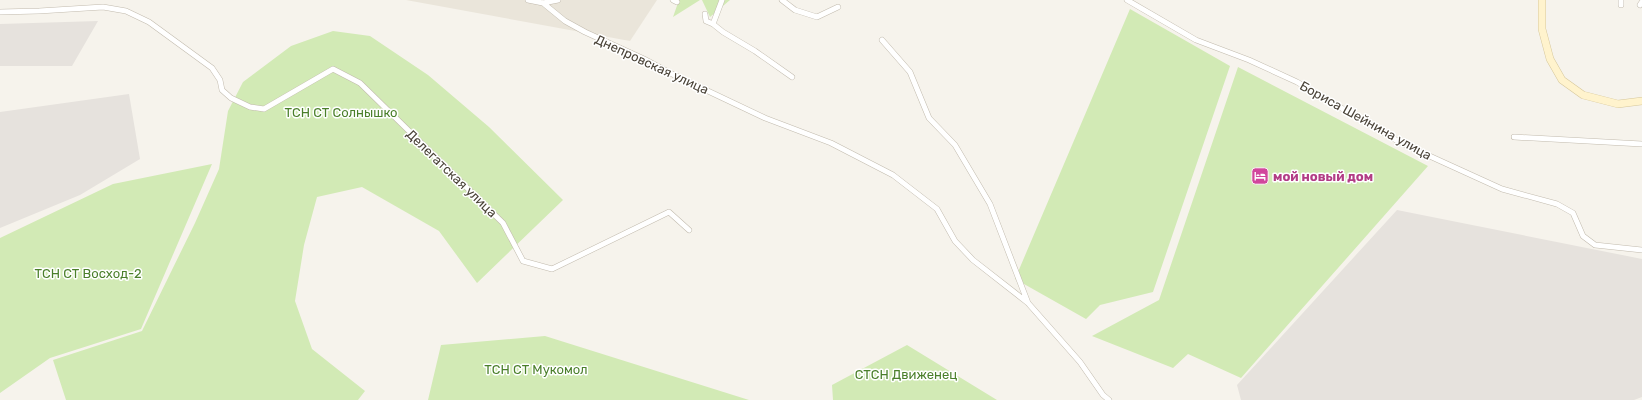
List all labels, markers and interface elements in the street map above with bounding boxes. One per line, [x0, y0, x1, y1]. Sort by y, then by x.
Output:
street label: Днепровская улица [593, 32, 711, 97]
street label: Бориса Шейнина улица [1297, 78, 1434, 163]
park label: ТСН СТ Солнышко [284, 105, 398, 120]
street label: Делегатская улица [403, 126, 500, 220]
hotel icon: мой новый дом [1250, 166, 1270, 186]
place label: мой новый дом [1273, 169, 1373, 184]
park label: ТСН СТ Восход-2 [34, 266, 142, 281]
park label: ТСН СТ Мукомол [484, 362, 588, 377]
park label: СТСН Движенец [855, 367, 957, 382]

